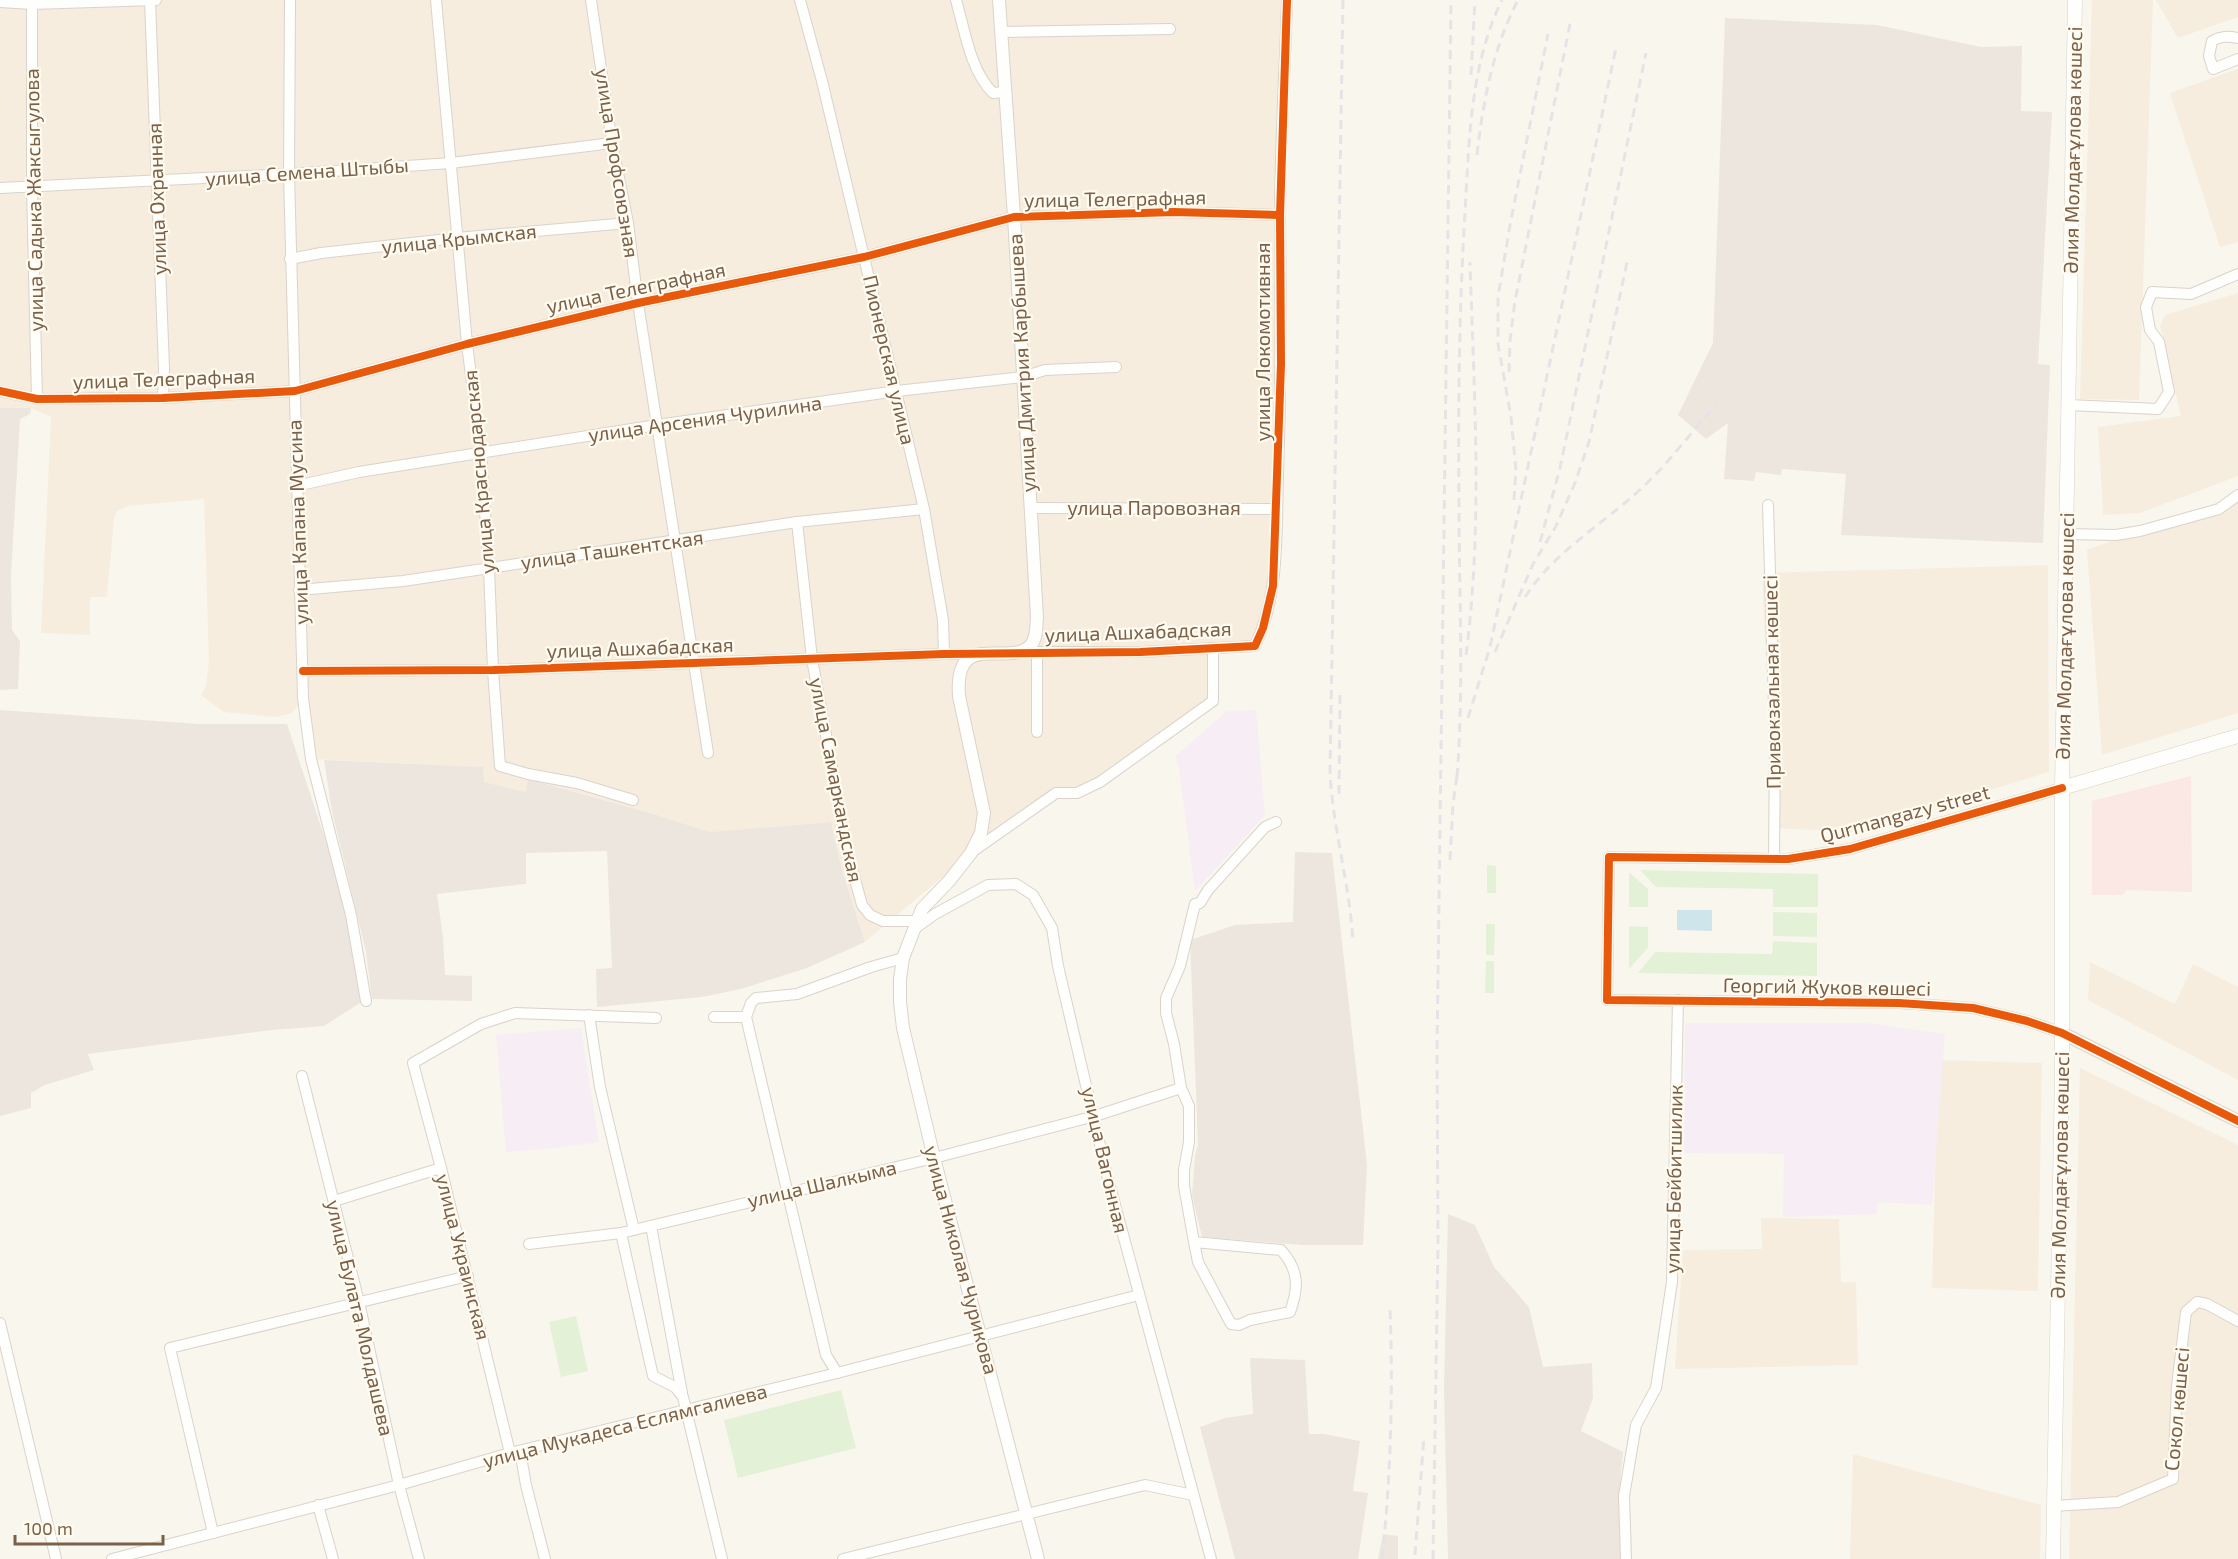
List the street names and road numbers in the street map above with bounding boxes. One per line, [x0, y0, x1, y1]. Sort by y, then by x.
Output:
street label: Әлия Молдағұлова көшесі [2058, 26, 2086, 274]
street label: улица Профсоюзная [590, 66, 645, 260]
street label: улица Садыка Жаксыгулова [19, 68, 48, 332]
street label: улица Охранная [141, 123, 172, 276]
street label: улица Семена Штыбы [204, 152, 410, 191]
street label: улица Телеграфная [1024, 184, 1206, 213]
street label: улица Крымская [380, 218, 538, 259]
street label: улица Дмитрия Карбышева [1002, 233, 1041, 493]
street label: улица Локомотивная [1250, 242, 1275, 442]
street label: улица Телеграфная [544, 256, 728, 319]
street label: Пионерская улица [858, 273, 921, 447]
street label: улица Телеграфная [72, 363, 256, 394]
street label: улица Краснодарская [457, 369, 500, 575]
street label: улица Арсения Чурилина [586, 390, 823, 447]
street label: улица Капана Мусина [281, 419, 314, 625]
street label: улица Паровозная [1067, 495, 1241, 520]
street label: Әлия Молдағұлова көшесі [2050, 512, 2078, 760]
street label: улица Ташкентская [519, 524, 705, 575]
street label: Привокзальная көшесі [1757, 575, 1785, 789]
street label: улица Ашхабадская [1044, 616, 1232, 647]
street label: улица Ашхабадская [546, 632, 734, 663]
street label: улица Самаркандская [804, 675, 869, 884]
street label: Qurmangazy street [1817, 779, 1992, 847]
street label: Георгий Жуков көшесі [1723, 972, 1931, 1001]
street label: Әлия Молдағұлова көшесі [2045, 1051, 2073, 1299]
street label: улица Вагонная [1077, 1084, 1134, 1235]
street label: улица Бейбитшилик [1659, 1084, 1688, 1274]
street label: улица Николая Чурикова [919, 1143, 1004, 1377]
street label: улица Шалкыма [745, 1154, 899, 1213]
street label: улица Украинская [431, 1171, 496, 1343]
street label: улица Булата Молдашева [321, 1197, 400, 1438]
street label: Сокол көшесі [2159, 1346, 2193, 1472]
street label: улица Мукадеса Еслямгалиева [480, 1378, 770, 1473]

